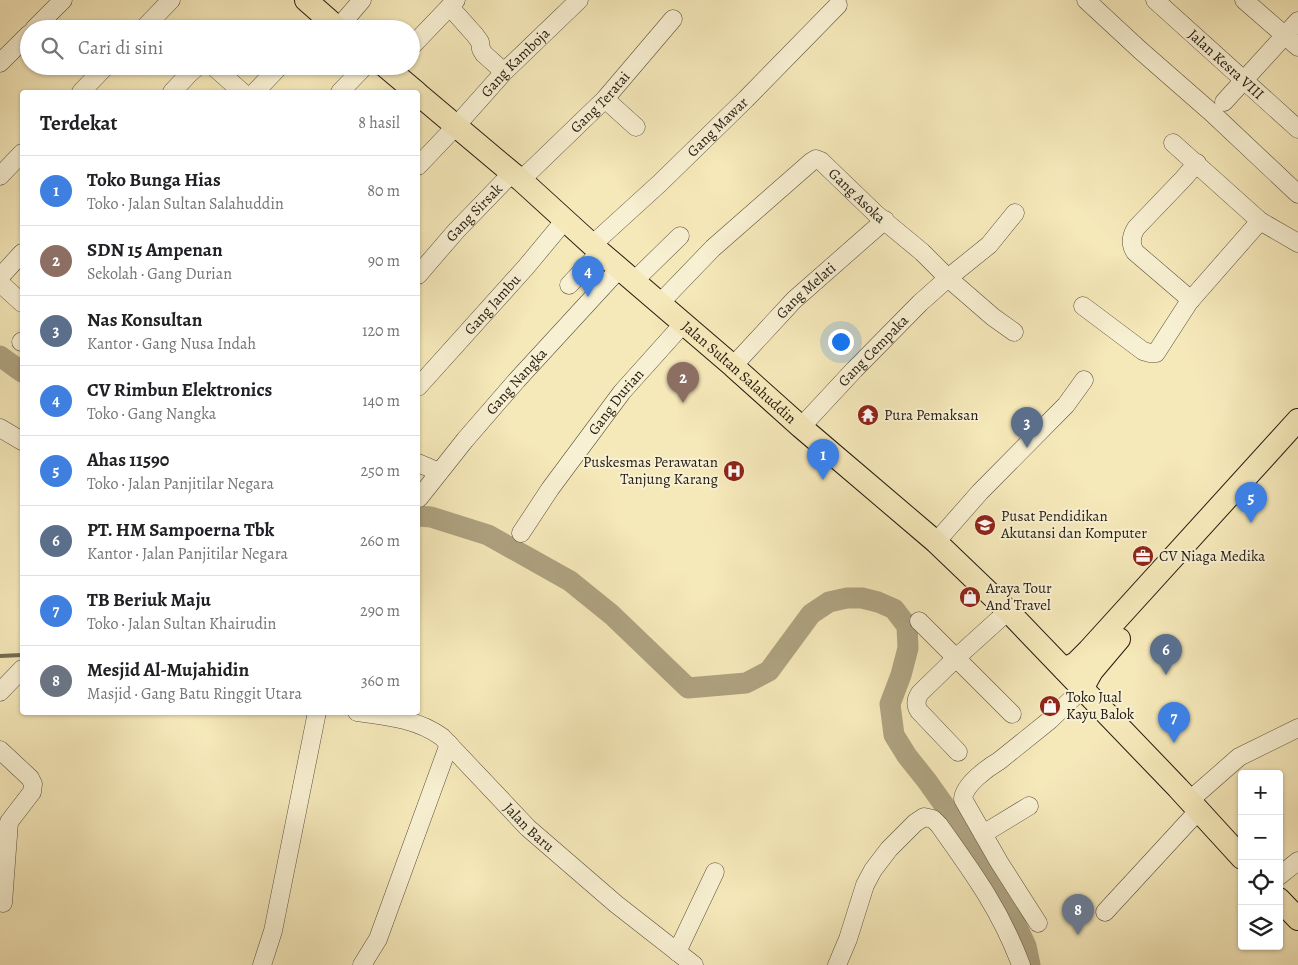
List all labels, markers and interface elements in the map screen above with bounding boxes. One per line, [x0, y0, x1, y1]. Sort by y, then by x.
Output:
search box [20, 20, 420, 75]
street label: Gang Kamboja [476, 23, 554, 101]
street label: Jalan Kesra VIII [1184, 25, 1269, 104]
icon: search [38, 34, 66, 62]
text: Cari di sini [78, 35, 163, 61]
street label: Gang Teratai [566, 67, 634, 137]
street label: Gang Mawar [683, 92, 753, 161]
text: Terdekat [40, 109, 118, 137]
text: 8 hasil [358, 112, 400, 134]
street label: Gang Asoka [824, 164, 890, 228]
text: Toko Bunga Hias [87, 167, 221, 193]
street label: Gang Sirsak [441, 178, 507, 246]
text: 1 [53, 180, 59, 202]
text: 80 m [367, 180, 400, 202]
text: Toko · Jalan Sultan Salahuddin [87, 193, 284, 215]
text: SDN 15 Ampenan [87, 237, 223, 263]
text: 2 [52, 250, 60, 272]
text: 90 m [368, 250, 400, 272]
pin: 4 [572, 256, 604, 297]
street label: Gang Melati [772, 258, 840, 323]
text: Sekolah · Gang Durian [87, 263, 232, 285]
street label: Gang Jambu [460, 269, 525, 339]
text: Nas Konsultan [87, 307, 202, 333]
street label: Gang Cempaka [834, 311, 913, 391]
street label: Jalan Sultan Salahuddin [678, 316, 801, 428]
text: 3 [53, 320, 59, 342]
text: 120 m [362, 320, 400, 342]
your location [828, 329, 854, 355]
text: Kantor · Gang Nusa Indah [87, 333, 256, 355]
street label: Gang Nangka [481, 344, 551, 419]
pin: 2 [667, 362, 699, 403]
street label: Gang Durian [583, 364, 648, 439]
text: CV Rimbun Elektronics [87, 377, 272, 403]
text: 4 [52, 390, 60, 412]
text: 140 m [362, 390, 400, 412]
text: Toko · Gang Nangka [87, 403, 216, 425]
temple icon: Pura Pemaksan [856, 403, 880, 427]
place label: Pura Pemaksan [884, 405, 978, 425]
pin: 3 [1011, 407, 1043, 448]
pin: 1 [807, 439, 839, 480]
text: Ahas 11590 [87, 447, 169, 473]
place label: Puskesmas Perawatan Tanjung Karang [583, 452, 718, 489]
hospital icon: Puskesmas Perawatan Tanjung Karang [722, 459, 746, 483]
text: 5 [53, 460, 59, 482]
text: 250 m [361, 460, 400, 482]
text: Toko · Jalan Panjitilar Negara [87, 473, 274, 495]
pin: 5 [1235, 482, 1267, 523]
place label: Pusat Pendidikan Akutansi dan Komputer [1000, 506, 1147, 543]
school or university icon: Pusat Pendidikan Akutansi dan Komputer [973, 513, 997, 537]
text: PT. HM Sampoerna Tbk [87, 517, 274, 543]
text: 6 [52, 530, 60, 552]
text: 260 m [360, 530, 400, 552]
text: Kantor · Jalan Panjitilar Negara [87, 543, 288, 565]
office icon: CV Niaga Medika [1131, 544, 1155, 568]
place label: CV Niaga Medika [1159, 546, 1265, 566]
place label: Araya Tour And Travel [985, 578, 1052, 615]
shop icon: Araya Tour And Travel [958, 585, 982, 609]
text: TB Beriuk Maju [87, 587, 211, 613]
text: 7 [53, 600, 59, 622]
text: 290 m [360, 600, 400, 622]
text: Toko · Jalan Sultan Khairudin [87, 613, 276, 635]
pin: 6 [1150, 634, 1182, 675]
text: Mesjid Al-Mujahidin [87, 657, 249, 683]
text: 8 [52, 670, 60, 692]
text: 360 m [361, 670, 400, 692]
text: Masjid · Gang Batu Ringgit Utara [87, 683, 302, 705]
place label: Toko Jual Kayu Balok [1066, 687, 1135, 724]
shop icon: Toko Jual Kayu Balok [1038, 694, 1062, 718]
pin: 7 [1158, 702, 1190, 743]
map controls [1238, 770, 1283, 950]
button: + [1238, 770, 1283, 815]
street label: Jalan Baru [499, 798, 559, 857]
button: − [1238, 815, 1283, 860]
button: locate [1238, 860, 1283, 905]
pin: 8 [1062, 894, 1094, 935]
button: layers [1238, 905, 1283, 950]

